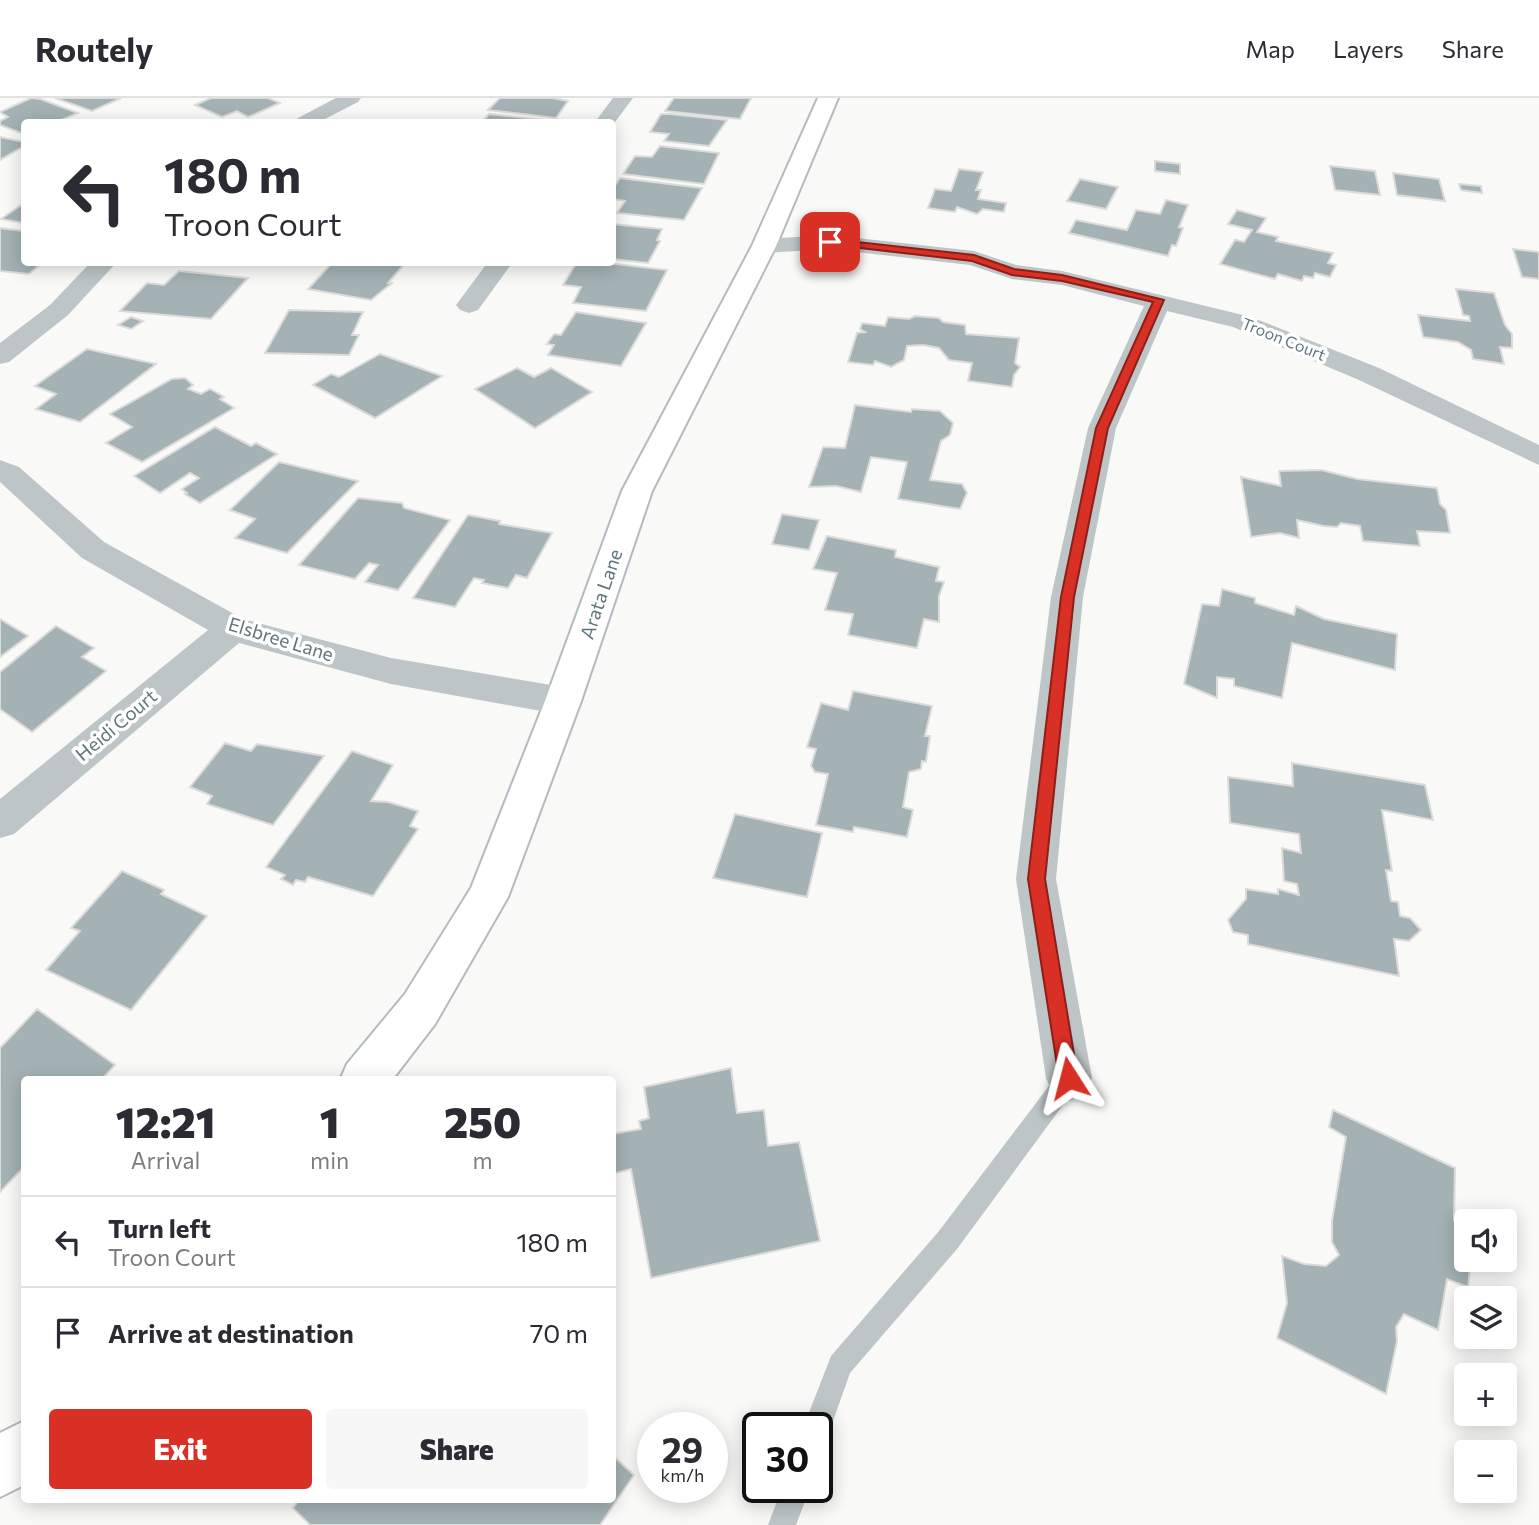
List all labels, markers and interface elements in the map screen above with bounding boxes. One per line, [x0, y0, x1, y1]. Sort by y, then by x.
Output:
text: Routely [35, 28, 153, 69]
text: Map [1246, 34, 1295, 63]
text: Layers [1333, 34, 1404, 63]
text: Share [1442, 34, 1504, 63]
text: 180 m [164, 143, 301, 203]
icon: left [49, 147, 140, 238]
text: Troon Court [164, 203, 342, 243]
pin [800, 212, 860, 272]
icon: arrive [811, 223, 849, 261]
street label: Troon Court [1239, 313, 1329, 364]
street label: Arata Lane [574, 546, 627, 642]
street label: Elsbree Lane [226, 612, 336, 665]
street label: Heidi Court [70, 684, 161, 765]
position arrow [1032, 1041, 1106, 1115]
text: 12:21 [116, 1095, 215, 1147]
text: 1 [320, 1095, 339, 1147]
text: 250 [444, 1095, 521, 1147]
text: Arrival [131, 1146, 200, 1174]
text: min [310, 1146, 349, 1174]
text: m [473, 1146, 493, 1174]
map controls [1454, 1209, 1517, 1503]
button: sound [1454, 1209, 1517, 1272]
text: Turn left [108, 1212, 211, 1243]
icon: left [49, 1223, 87, 1261]
text: 180 m [516, 1226, 588, 1257]
text: Troon Court [108, 1243, 236, 1271]
button: layers [1454, 1286, 1517, 1349]
icon: arrive [49, 1314, 87, 1352]
text: Arrive at destination [108, 1317, 354, 1348]
text: 70 m [530, 1317, 588, 1348]
button: + [1454, 1363, 1517, 1426]
button: Exit [49, 1409, 312, 1489]
button: Share [326, 1409, 588, 1489]
speed limit sign: 30 [742, 1412, 833, 1503]
text: 29 [662, 1427, 703, 1470]
button: − [1454, 1440, 1517, 1503]
text: km/h [661, 1464, 704, 1486]

